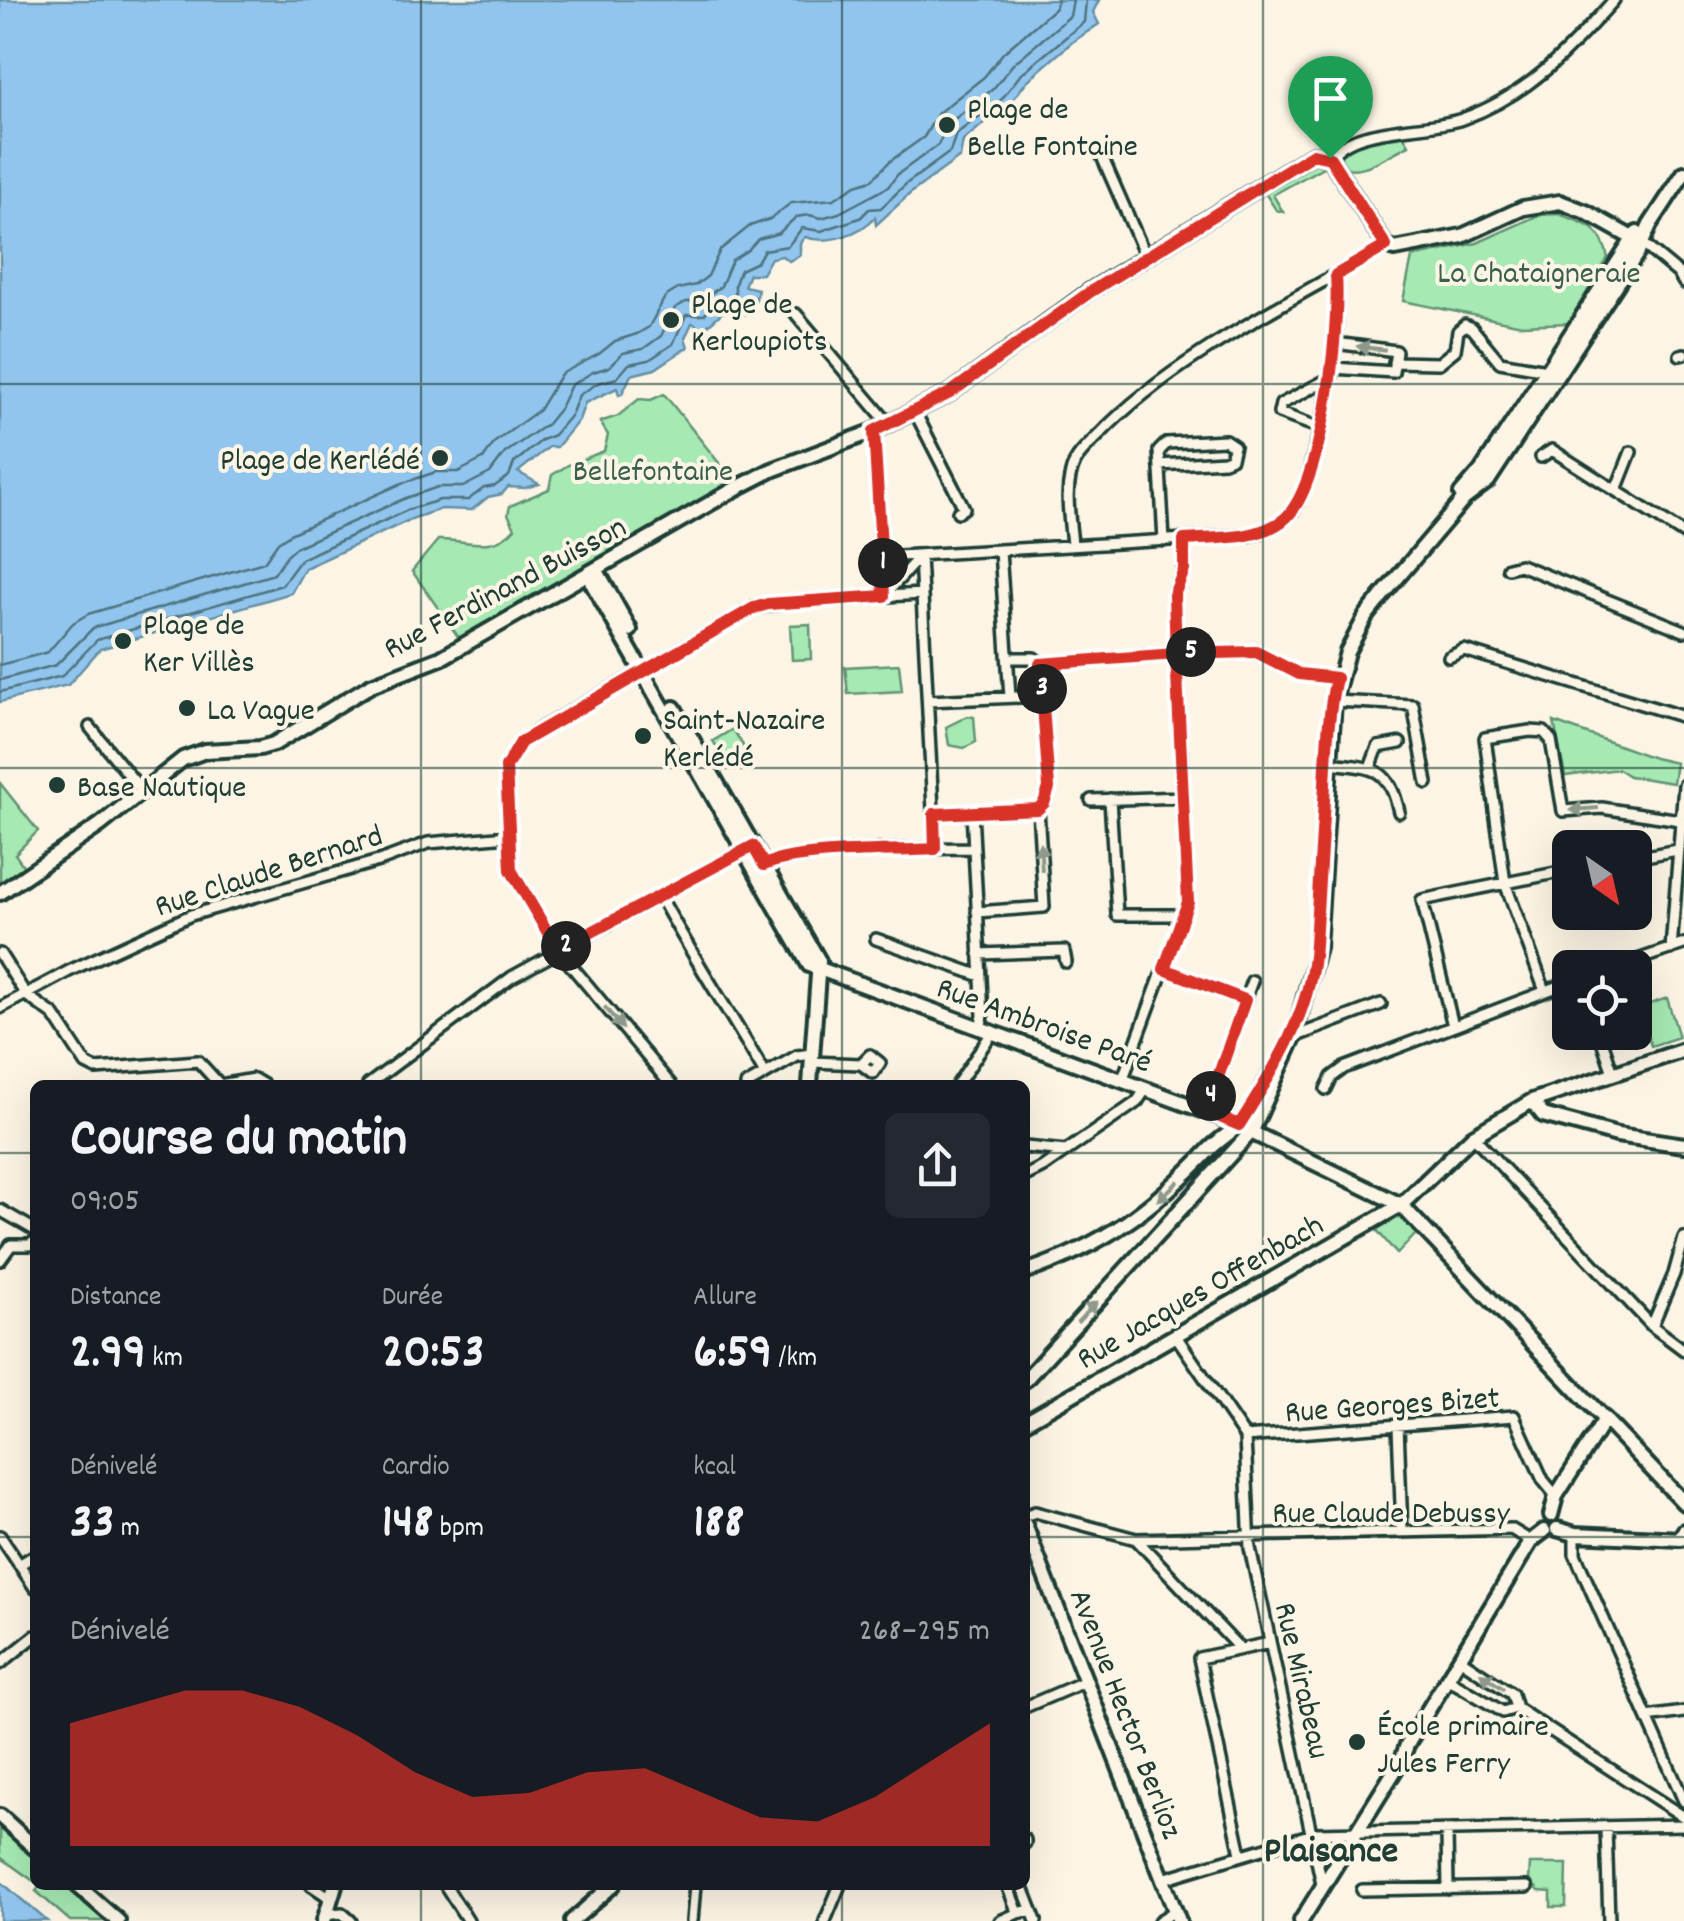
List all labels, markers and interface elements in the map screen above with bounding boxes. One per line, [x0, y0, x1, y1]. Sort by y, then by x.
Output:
pin [1288, 56, 1373, 159]
icon: arrive [1303, 71, 1358, 126]
place label: Plage de Belle Fontaine [967, 89, 1138, 172]
marker: Plage de Belle Fontaine [936, 114, 958, 136]
park label: La Chataigneraie [1437, 253, 1641, 299]
place label: Plage de Kerloupiots [691, 284, 828, 367]
marker: Plage de Kerloupiots [660, 309, 682, 331]
one-way arrow [1355, 340, 1387, 356]
place label: Plage de Kerlédé [220, 440, 420, 486]
marker: Plage de Kerlédé [429, 447, 451, 469]
park label: Bellefontaine [573, 451, 733, 497]
street label: Rue Ferdinand Buisson [377, 507, 636, 674]
pin: 1 [858, 538, 908, 588]
text: 1 [880, 543, 886, 583]
place label: Plage de Ker Villès [143, 605, 255, 688]
pin: 5 [1166, 627, 1216, 677]
marker: Plage de Ker Villès [112, 630, 134, 652]
text: 5 [1185, 632, 1197, 672]
pin: 3 [1017, 664, 1067, 714]
text: 3 [1036, 669, 1048, 709]
place label: La Vague [207, 690, 315, 736]
marker: La Vague [176, 697, 198, 719]
place label: Saint-Nazaire Kerlédé [663, 700, 825, 783]
marker: Saint-Nazaire Kerlédé [632, 725, 654, 747]
place label: Base Nautique [77, 767, 246, 813]
marker: Base Nautique [46, 774, 68, 796]
one-way arrow [1567, 802, 1599, 818]
street label: Rue Claude Bernard [150, 815, 389, 932]
north arrow [1552, 830, 1652, 930]
map controls [1552, 830, 1652, 1050]
one-way arrow [1033, 840, 1049, 872]
pin: 2 [541, 921, 591, 971]
text: 2 [560, 926, 572, 966]
button: locate [1552, 950, 1652, 1050]
street label: Rue Ambroise Paré [929, 967, 1157, 1088]
one-way arrow [603, 1005, 624, 1030]
pin: 4 [1186, 1071, 1236, 1121]
text: 4 [1205, 1076, 1217, 1116]
text: Course du matin [70, 1103, 407, 1182]
button: share [885, 1113, 990, 1218]
one-way arrow [1157, 1179, 1181, 1202]
text: 09:05 [70, 1180, 140, 1226]
street label: Rue Jacques Offenbach [1069, 1205, 1334, 1384]
text: Distance [70, 1279, 161, 1319]
text: Durée [382, 1279, 443, 1319]
text: Allure [693, 1279, 757, 1319]
one-way arrow [1075, 1301, 1098, 1325]
text: 2.99 [70, 1319, 146, 1391]
text: 20:53 [382, 1319, 484, 1391]
text: 6:59 [693, 1319, 772, 1391]
text: km [146, 1340, 183, 1380]
text: /km [772, 1340, 817, 1380]
street label: Rue Georges Bizet [1283, 1378, 1501, 1438]
text: Dénivelé [70, 1449, 157, 1489]
text: Cardio [382, 1449, 450, 1489]
text: kcal [693, 1449, 736, 1489]
text: 33 [70, 1489, 114, 1561]
text: 148 [382, 1489, 433, 1561]
text: 188 [693, 1489, 744, 1561]
street label: Rue Claude Debussy [1272, 1493, 1511, 1539]
text: m [114, 1510, 140, 1550]
text: bpm [433, 1510, 484, 1550]
street label: Avenue Hector Berlioz [1054, 1583, 1192, 1846]
street label: Rue Mirabeau [1259, 1598, 1339, 1764]
text: Dénivelé [70, 1610, 170, 1656]
text: 268–295 m [859, 1610, 990, 1656]
one-way arrow [1479, 1672, 1506, 1691]
place label: École primaire Jules Ferry [1377, 1706, 1549, 1789]
marker: École primaire Jules Ferry [1346, 1731, 1368, 1753]
district label: Plaisance [1264, 1826, 1398, 1881]

